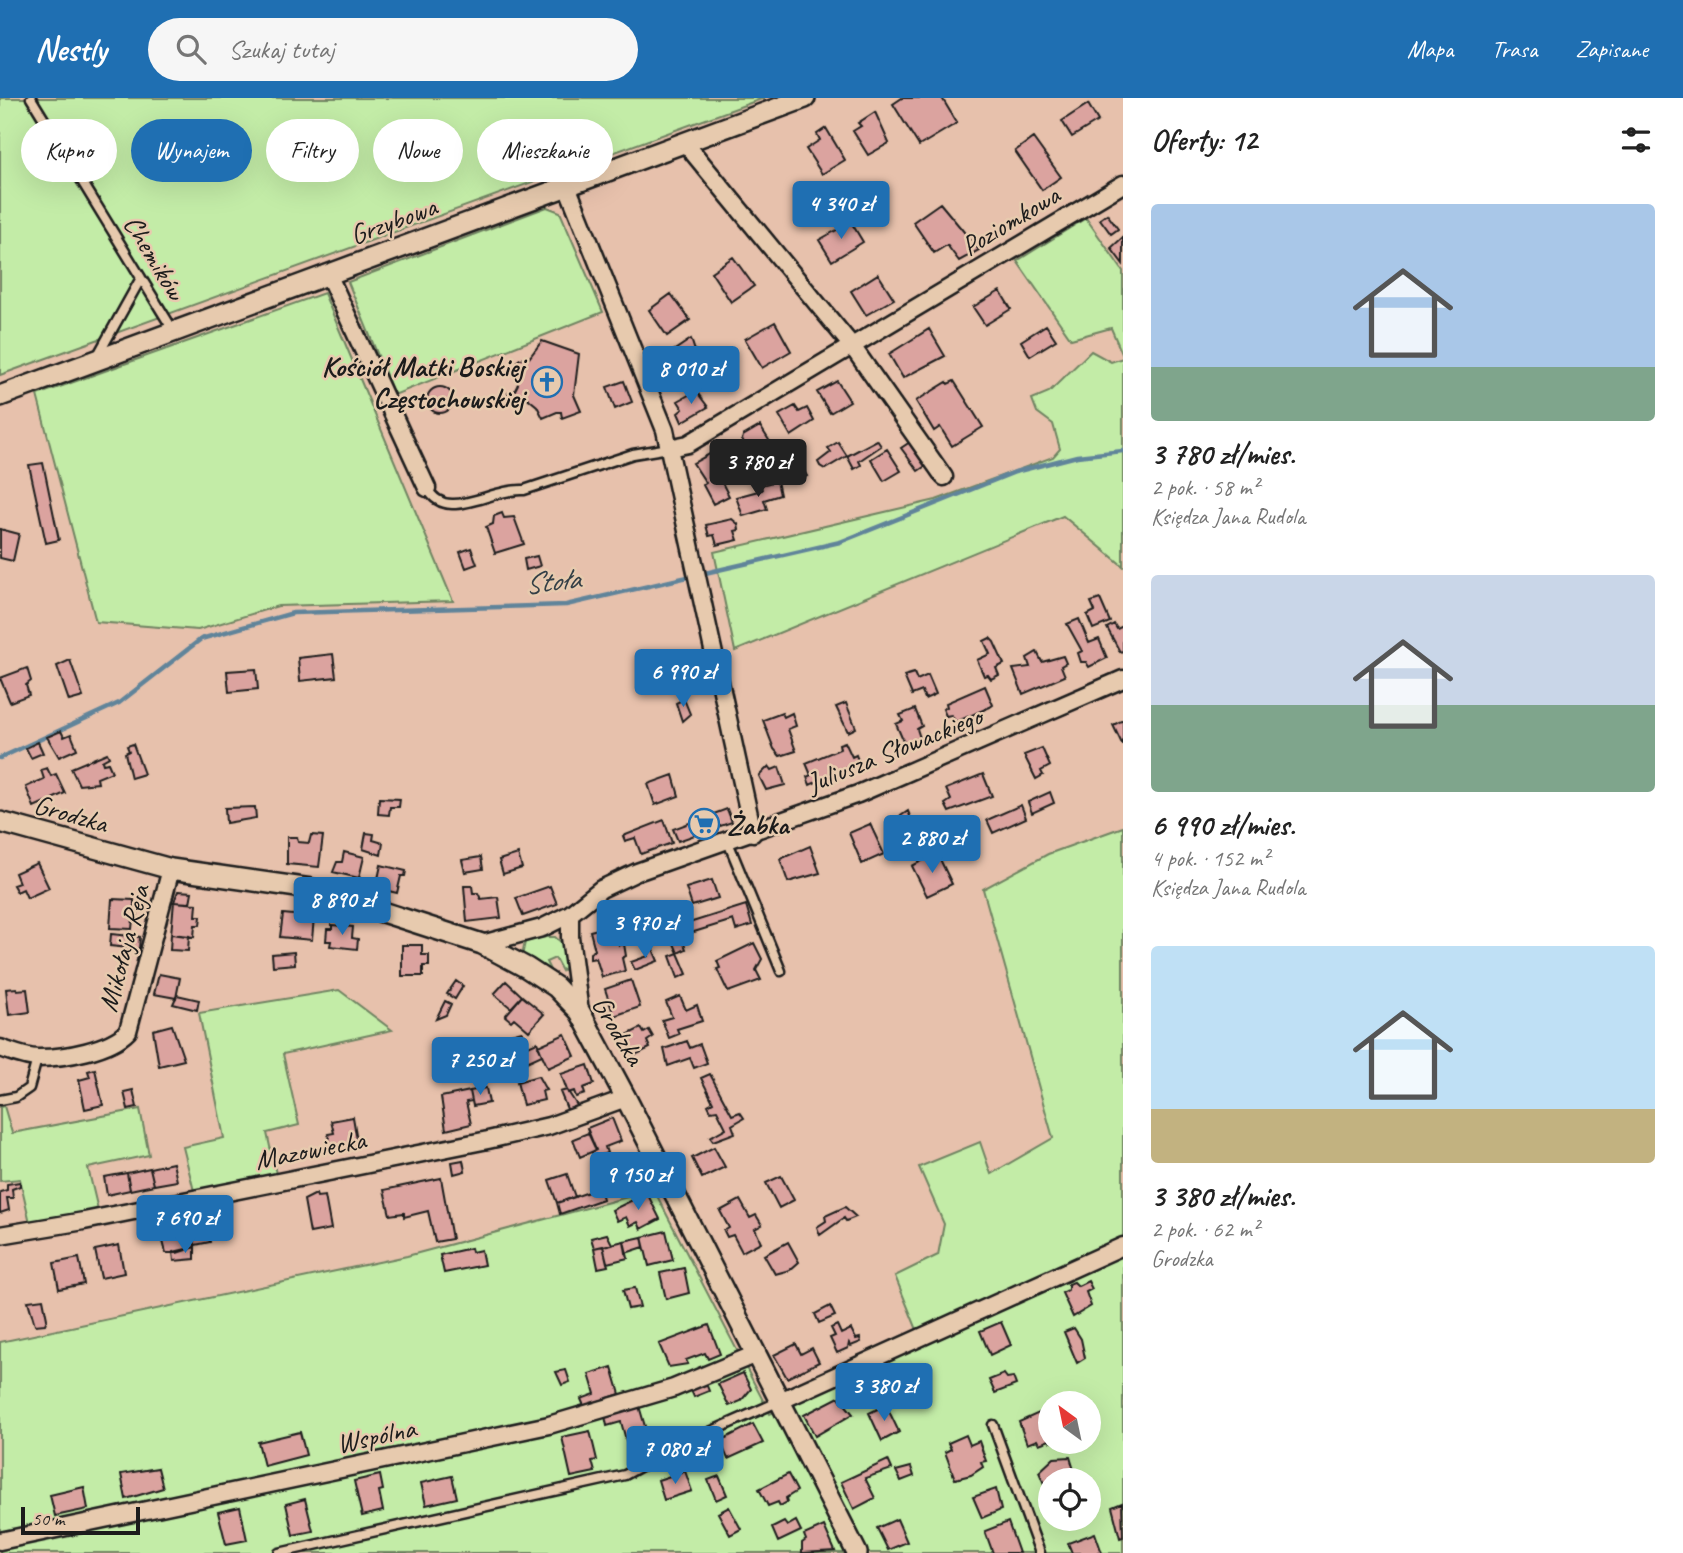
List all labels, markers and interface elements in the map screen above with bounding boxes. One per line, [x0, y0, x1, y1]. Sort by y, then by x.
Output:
search box [148, 18, 638, 81]
text: Nestly [35, 28, 106, 70]
icon: search [172, 30, 210, 68]
text: Szukaj tutaj [228, 33, 334, 66]
text: Mapa [1407, 34, 1453, 64]
text: Trasa [1491, 34, 1537, 64]
text: Zapisane [1575, 34, 1648, 64]
chip: Kupno [21, 119, 117, 182]
chip: Wynajem [131, 119, 252, 182]
chip: Filtry [266, 119, 359, 182]
chip: Nowe [373, 119, 463, 182]
chip: Mieszkanie [477, 119, 613, 182]
text: Oferty: 12 [1151, 121, 1257, 159]
icon: filters [1617, 121, 1655, 159]
street label: Poziomkowa [955, 177, 1067, 263]
pin: 4 340 zł [769, 181, 913, 241]
street label: Grzybowa [345, 188, 443, 252]
text: 4 340 zł [809, 189, 873, 218]
street label: Chemików [116, 209, 195, 308]
icon: home [1340, 250, 1466, 376]
pin: 8 010 zł [619, 346, 763, 406]
place label: Kościół Matki Boskiej Częstochowskiej [322, 349, 528, 416]
text: 8 010 zł [659, 354, 723, 383]
church icon: Kościół Matki Boskiej Częstochowskiej [530, 365, 564, 399]
text: 3 780 zł/mies. [1151, 435, 1295, 473]
pin: 3 780 zł [686, 440, 830, 499]
text: 3 780 zł [726, 447, 790, 476]
text: 2 pok. · 58 m² [1151, 473, 1259, 502]
text: Księdza Jana Rudola [1151, 502, 1305, 531]
water label: Stoła [522, 559, 584, 603]
icon: home [1340, 621, 1466, 747]
pin: 6 990 zł [611, 650, 755, 709]
text: 6 990 zł [651, 657, 715, 686]
street label: Juliusza Słowackiego [800, 697, 990, 801]
street label: Grodzka [30, 786, 113, 841]
text: 6 990 zł/mies. [1151, 806, 1295, 844]
supermarket icon: Żabka [687, 807, 721, 841]
place label: Żabka [727, 807, 791, 842]
pin: 2 880 zł [860, 816, 1004, 875]
text: 2 880 zł [900, 823, 964, 852]
text: 4 pok. · 152 m² [1151, 844, 1269, 873]
text: Księdza Jana Rudola [1151, 873, 1305, 902]
pin: 8 890 zł [270, 878, 414, 937]
street label: Mikołaja Reja [90, 879, 158, 1015]
text: 8 890 zł [310, 885, 374, 914]
pin: 3 970 zł [573, 900, 717, 960]
text: 3 970 zł [613, 908, 677, 937]
street label: Grodzka [584, 989, 654, 1073]
icon: home [1340, 992, 1466, 1118]
pin: 7 250 zł [408, 1038, 552, 1097]
text: 7 250 zł [448, 1045, 512, 1074]
street label: Mazowiecka [252, 1121, 370, 1177]
pin: 9 150 zł [566, 1152, 710, 1212]
text: 9 150 zł [606, 1160, 670, 1189]
text: 3 380 zł/mies. [1151, 1177, 1295, 1215]
pin: 7 690 zł [113, 1196, 257, 1255]
text: 7 690 zł [152, 1203, 218, 1232]
text: 2 pok. · 62 m² [1151, 1215, 1259, 1244]
text: Grodzka [1151, 1244, 1213, 1273]
pin: 3 380 zł [812, 1364, 956, 1423]
text: 3 380 zł [852, 1371, 916, 1400]
north arrow [1038, 1391, 1101, 1454]
map controls [1038, 1391, 1101, 1531]
street label: Wspólna [333, 1410, 420, 1461]
pin: 7 080 zł [603, 1426, 747, 1486]
text: 7 080 zł [643, 1434, 707, 1463]
button: locate [1038, 1468, 1101, 1531]
scale bar [21, 1504, 140, 1536]
text: 50 m [32, 1507, 64, 1531]

